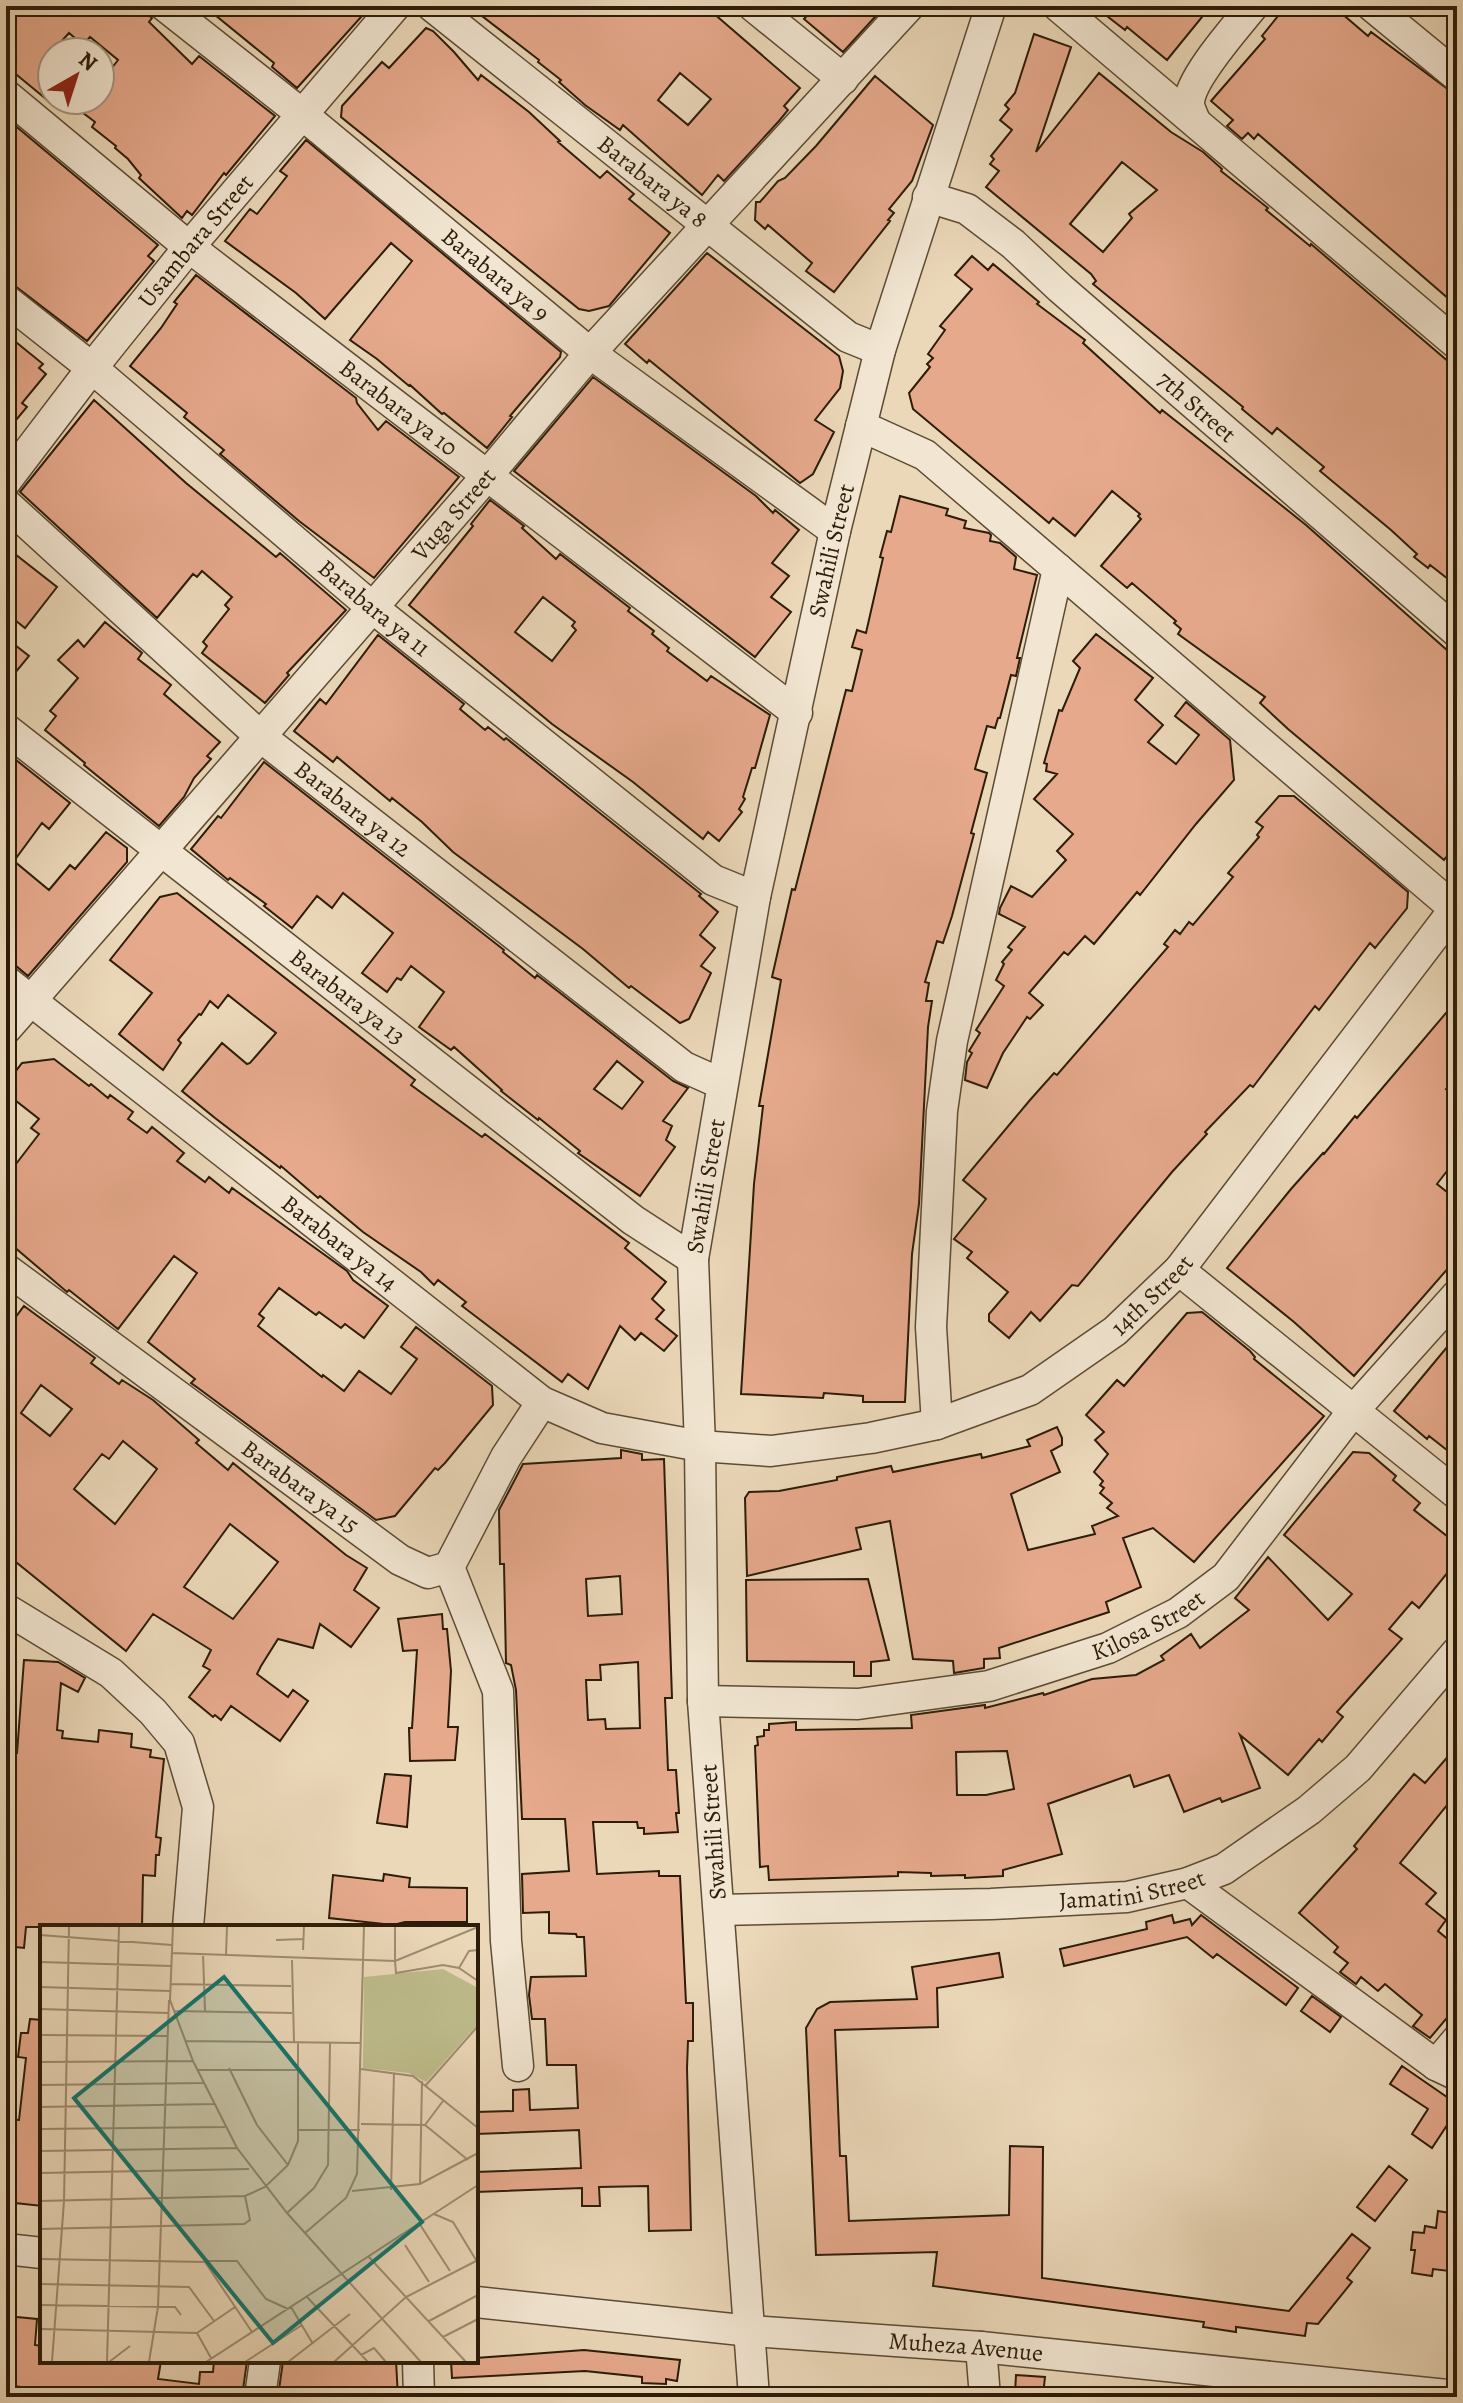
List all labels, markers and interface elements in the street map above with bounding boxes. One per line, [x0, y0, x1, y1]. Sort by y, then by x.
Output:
north arrow [36, 36, 116, 116]
text: N [72, 45, 104, 78]
street label: Barabara ya 8 [591, 128, 714, 235]
street label: Usambara Street [131, 167, 260, 314]
street label: Barabara ya 9 [435, 220, 556, 329]
street label: Barabara ya 10 [333, 352, 464, 463]
street label: 7th Street [1151, 363, 1243, 450]
street label: Vuga Street [404, 461, 503, 568]
street label: Swahili Street [801, 480, 862, 620]
street label: Barabara ya 11 [311, 552, 437, 664]
street label: Barabara ya 12 [288, 753, 418, 864]
street label: Barabara ya 13 [283, 941, 412, 1052]
street label: Swahili Street [678, 1116, 733, 1256]
street label: Barabara ya 14 [275, 1187, 404, 1299]
street label: 14th Street [1104, 1248, 1201, 1343]
street label: Barabara ya 15 [235, 1432, 366, 1541]
street label: Kilosa Street [1088, 1582, 1211, 1668]
street label: Swahili Street [692, 1763, 734, 1901]
street label: Jamatini Street [1058, 1862, 1210, 1916]
inset map [40, 1925, 478, 2363]
street label: Muheza Avenue [888, 2325, 1045, 2369]

